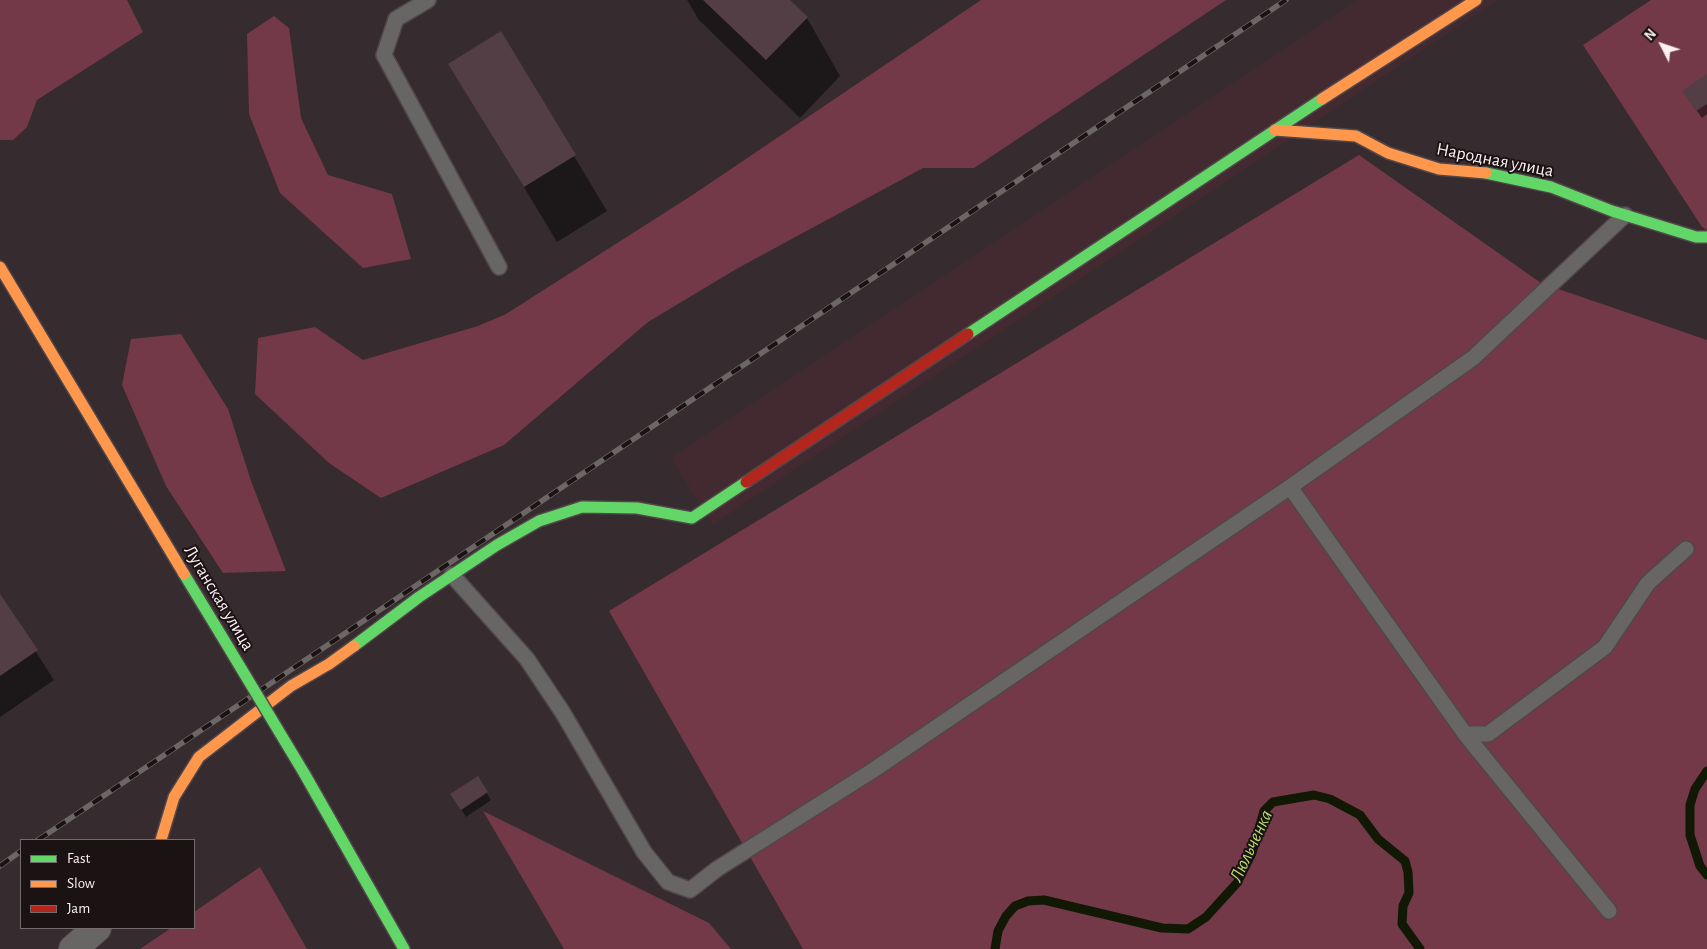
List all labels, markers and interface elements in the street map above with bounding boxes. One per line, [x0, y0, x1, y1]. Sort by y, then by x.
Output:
north arrow [1637, 20, 1687, 70]
text: N [1642, 27, 1659, 43]
street label: Народная улица [1434, 138, 1556, 182]
street label: Луганская улица [179, 541, 259, 655]
water label: Люльченка [1224, 806, 1278, 886]
legend [20, 839, 195, 929]
text: Fast [67, 851, 90, 866]
text: Slow [67, 876, 95, 891]
text: Jam [67, 901, 90, 916]

